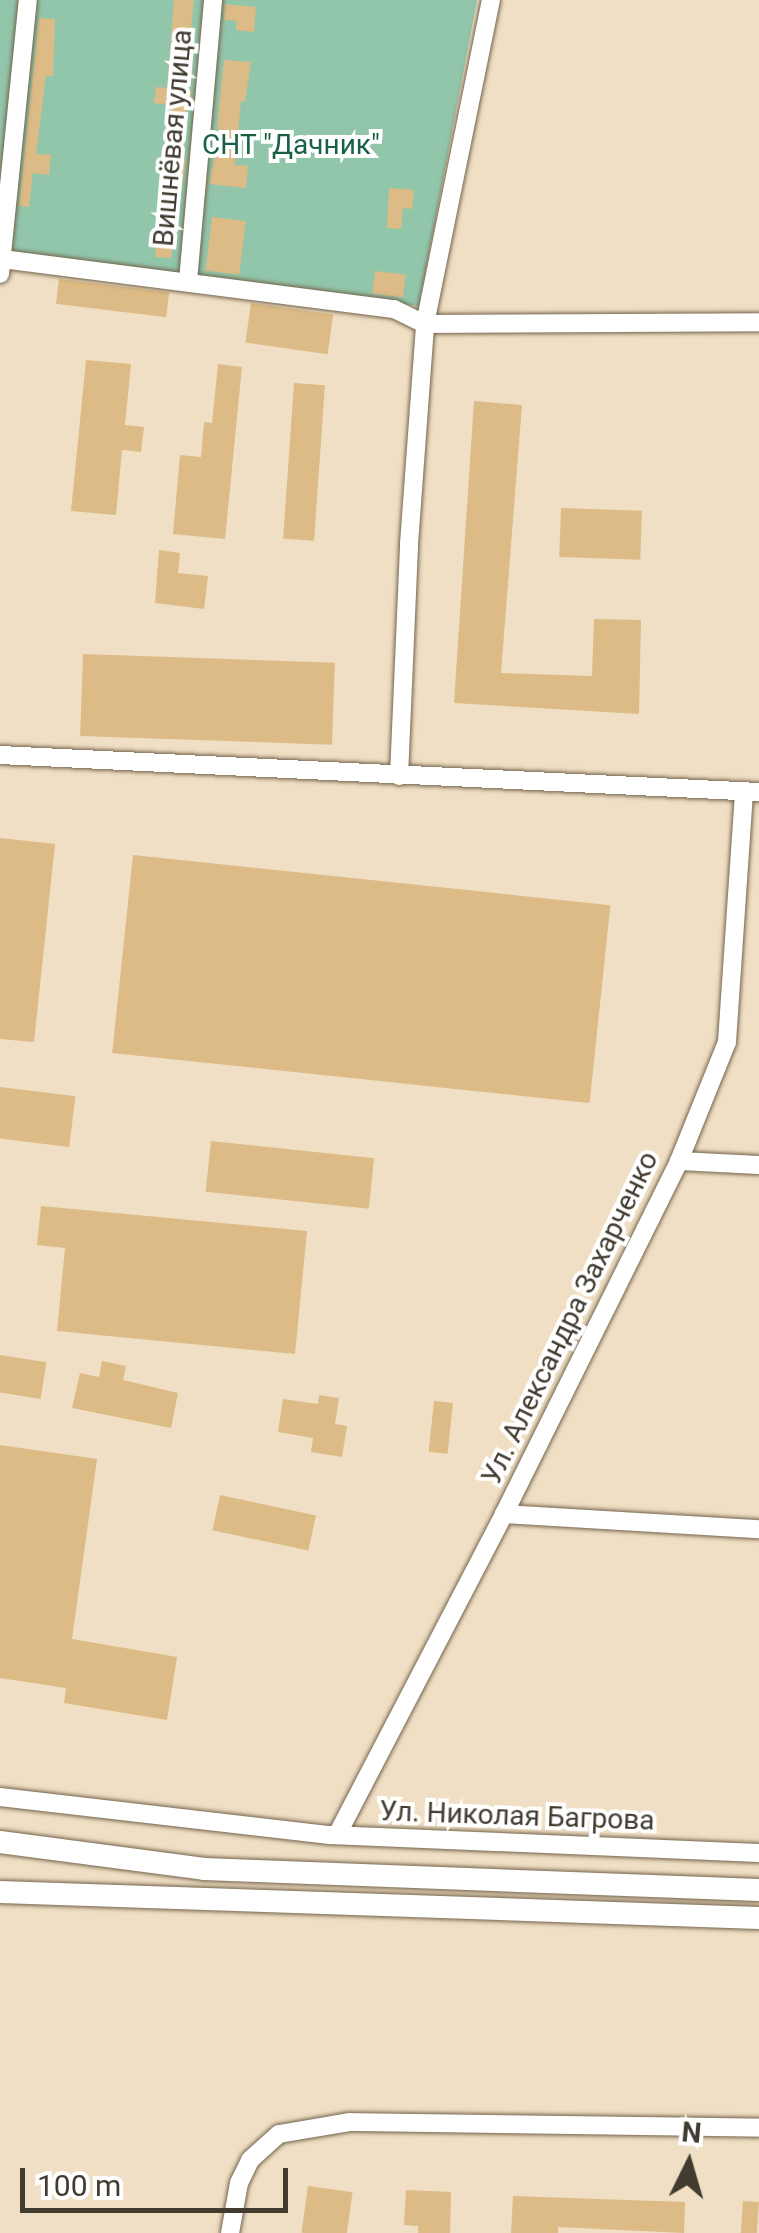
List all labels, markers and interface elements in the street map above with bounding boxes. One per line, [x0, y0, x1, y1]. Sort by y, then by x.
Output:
street label: Вишнёвая улица [147, 28, 199, 248]
park label: СНТ "Дачник" [202, 128, 380, 162]
street label: Ул. Александра Захарченко [475, 1146, 665, 1490]
street label: Ул. Николая Багрова [379, 1794, 655, 1838]
north arrow [639, 2113, 739, 2213]
text: N [680, 2115, 703, 2150]
scale bar [25, 2148, 292, 2210]
text: 100 m [37, 2168, 121, 2203]

